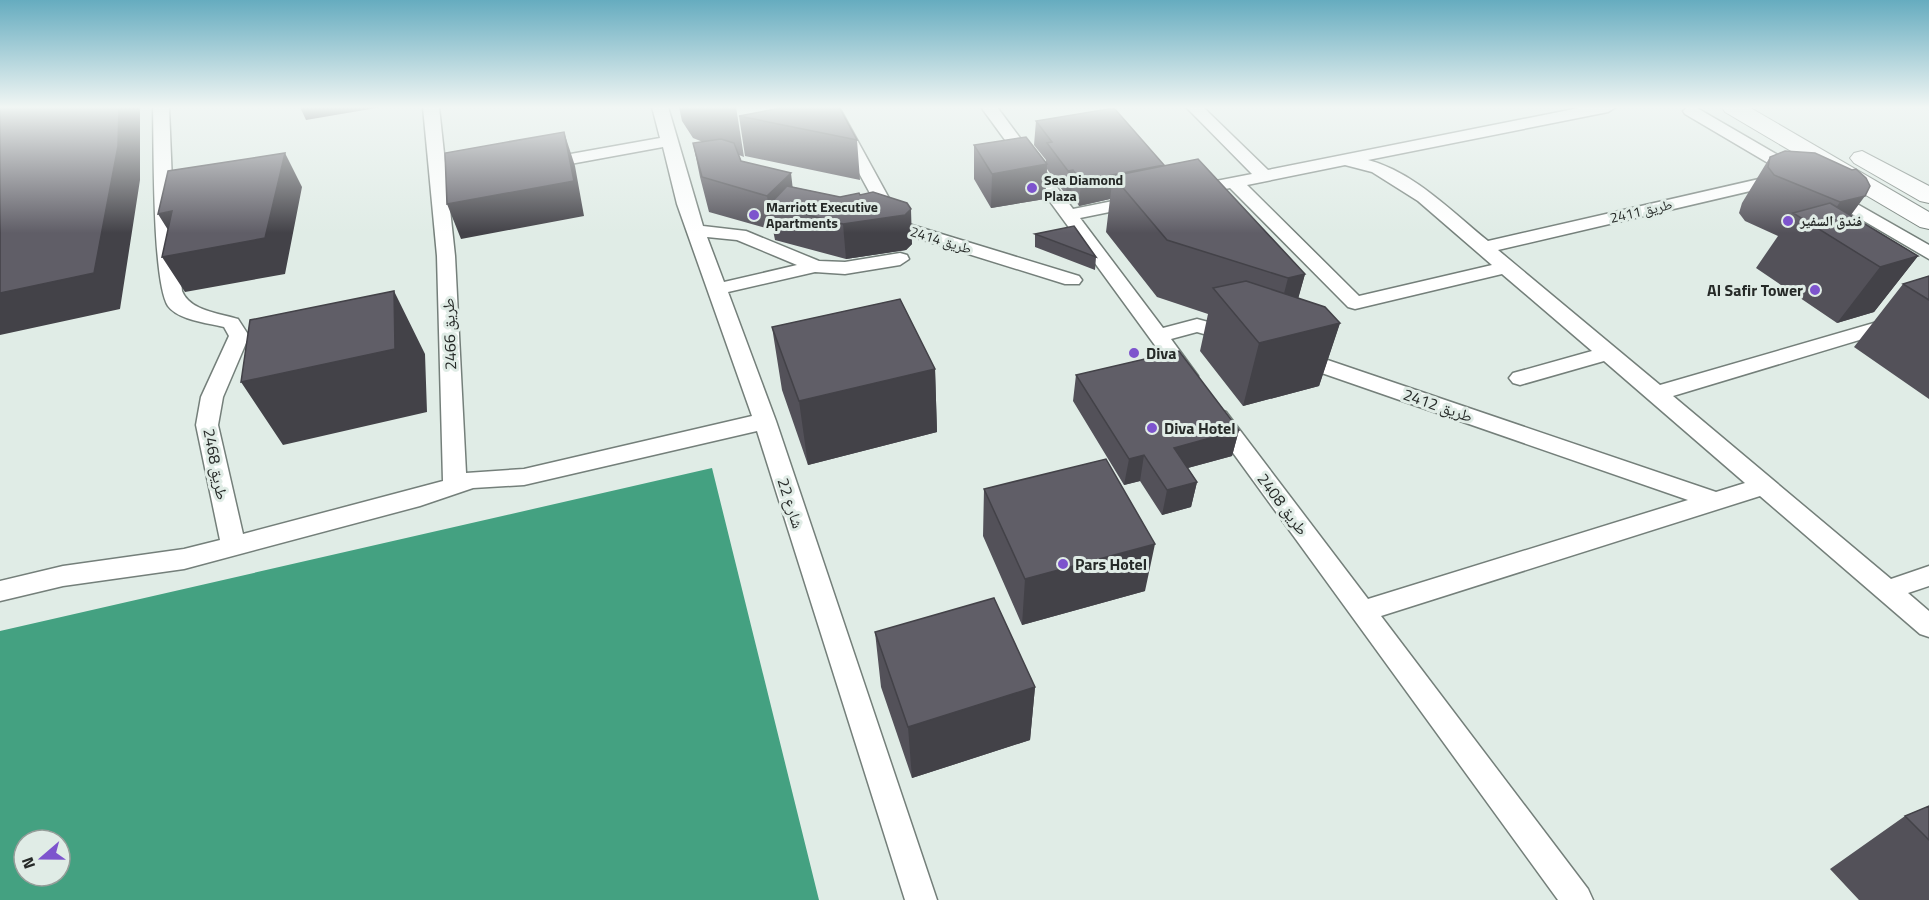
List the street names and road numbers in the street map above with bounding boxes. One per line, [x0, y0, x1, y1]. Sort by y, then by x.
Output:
street label: طريق 2411 [1608, 193, 1674, 228]
street label: طريق 2414 [908, 220, 974, 259]
street label: طريق 2466 [436, 298, 462, 370]
street label: طريق 2412 [1400, 382, 1476, 428]
street label: طريق 2468 [197, 426, 235, 502]
street label: طريق 2408 [1252, 468, 1314, 540]
street label: شارع 22 [772, 475, 810, 531]

